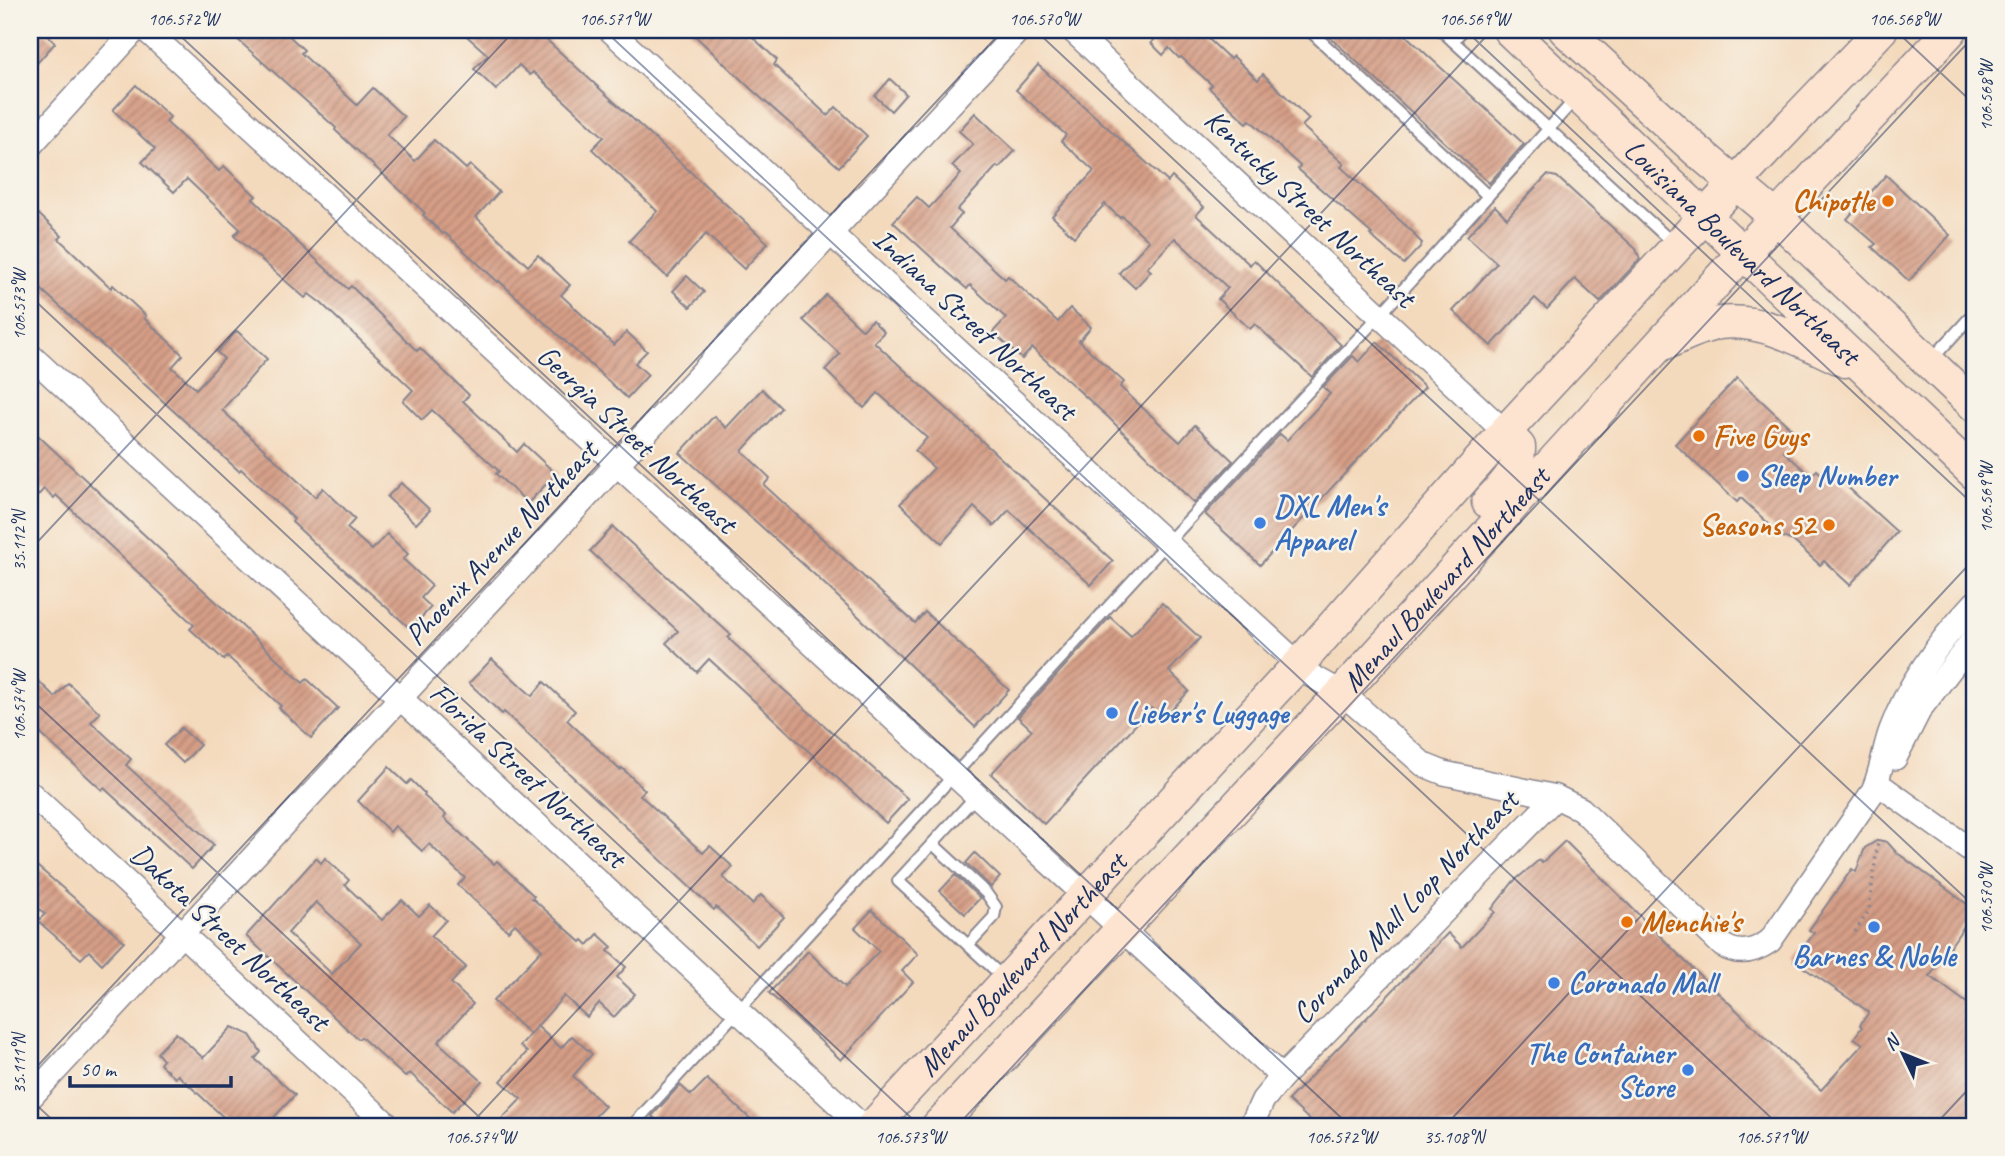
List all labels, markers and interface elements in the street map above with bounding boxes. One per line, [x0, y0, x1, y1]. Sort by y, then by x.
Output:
text: 106.572°W [148, 8, 221, 30]
text: 106.571°W [579, 8, 652, 30]
text: 106.570°W [1009, 8, 1082, 30]
text: 106.569°W [1439, 8, 1512, 30]
text: 106.568°W [1869, 8, 1942, 30]
text: 106.568°W [1975, 58, 1997, 131]
street label: Kentucky Street Northeast [1197, 101, 1426, 318]
street label: Louisiana Boulevard Northeast [1616, 131, 1870, 376]
place label: Chipotle [1792, 182, 1876, 220]
marker: Chipotle [1880, 193, 1896, 209]
street label: Indiana Street Northeast [865, 220, 1087, 430]
text: 106.573°W [8, 267, 30, 340]
street label: Georgia Street Northeast [529, 337, 747, 543]
place label: Five Guys [1713, 417, 1811, 456]
marker: Five Guys [1691, 428, 1707, 444]
street label: Phoenix Avenue Northeast [396, 430, 608, 653]
street label: Menaul Boulevard Northeast [1334, 457, 1560, 700]
place label: Sleep Number [1757, 457, 1899, 495]
text: 106.569°W [1975, 460, 1997, 533]
marker: Sleep Number [1735, 468, 1751, 484]
place label: DXL Men's Apparel [1274, 487, 1389, 559]
place label: Seasons 52 [1699, 506, 1817, 544]
text: 35.112°N [8, 508, 30, 571]
marker: DXL Men's Apparel [1252, 515, 1268, 531]
marker: Seasons 52 [1821, 517, 1837, 533]
text: 106.574°W [8, 668, 30, 741]
street label: Florida Street Northeast [422, 674, 636, 878]
place label: Lieber's Luggage [1126, 694, 1290, 732]
marker: Lieber's Luggage [1104, 705, 1120, 721]
street label: Coronado Mall Loop Northeast [1284, 780, 1529, 1032]
street label: Dakota Street Northeast [123, 835, 340, 1041]
street label: Menaul Boulevard Northeast [909, 842, 1137, 1084]
text: 106.570°W [1975, 861, 1997, 934]
place label: Menchie's [1641, 903, 1745, 941]
marker: Menchie's [1619, 914, 1635, 930]
marker: Barnes & Noble [1866, 919, 1882, 935]
place label: Barnes & Noble [1792, 937, 1958, 975]
place label: Coronado Mall [1568, 964, 1722, 1002]
marker: Coronado Mall [1546, 975, 1562, 991]
north arrow [1868, 1020, 1938, 1090]
text: N [1879, 1028, 1906, 1056]
text: 35.111°N [8, 1031, 30, 1094]
place label: The Container Store [1526, 1034, 1677, 1106]
scale bar [70, 1044, 231, 1088]
text: 50 m [80, 1056, 118, 1082]
marker: The Container Store [1680, 1062, 1696, 1078]
text: 106.574°W [445, 1126, 518, 1148]
text: 106.573°W [875, 1126, 948, 1148]
text: 106.572°W [1306, 1126, 1379, 1148]
text: 35.108°N [1424, 1126, 1487, 1148]
text: 106.571°W [1736, 1126, 1809, 1148]

